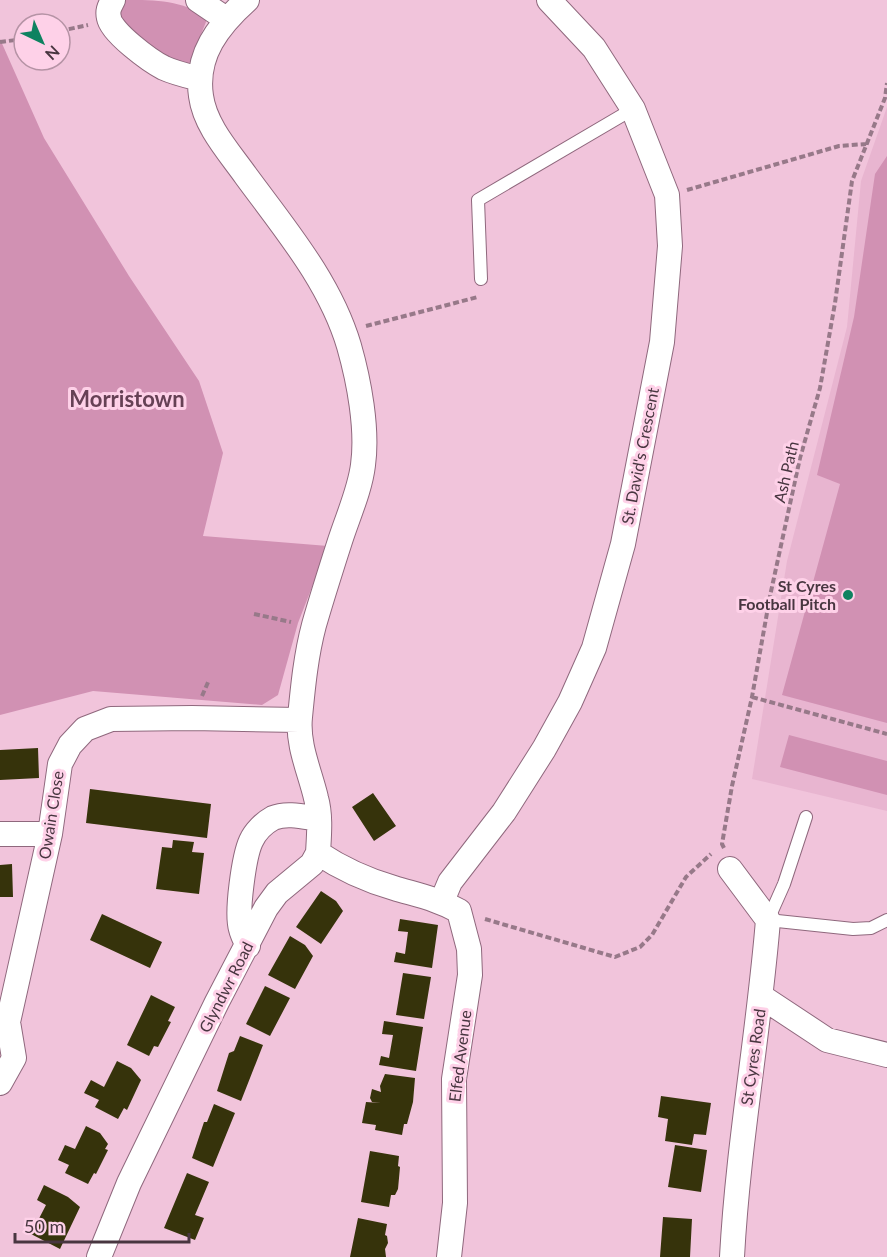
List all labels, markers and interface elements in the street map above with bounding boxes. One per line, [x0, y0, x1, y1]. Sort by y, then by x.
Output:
north arrow [12, 12, 72, 72]
text: N [42, 42, 64, 64]
district label: Morristown [69, 385, 185, 412]
street label: St. David's Crescent [617, 386, 662, 526]
street label: Ash Path [769, 439, 802, 505]
place label: St Cyres Football Pitch [738, 576, 836, 613]
marker: St Cyres Football Pitch [841, 588, 855, 602]
street label: Owain Close [34, 769, 67, 860]
street label: Glyndwr Road [195, 938, 257, 1035]
street label: St Cyres Road [736, 1007, 769, 1106]
street label: Elfed Avenue [444, 1009, 475, 1103]
scale bar [15, 1206, 189, 1244]
text: 50 m [24, 1215, 64, 1237]

